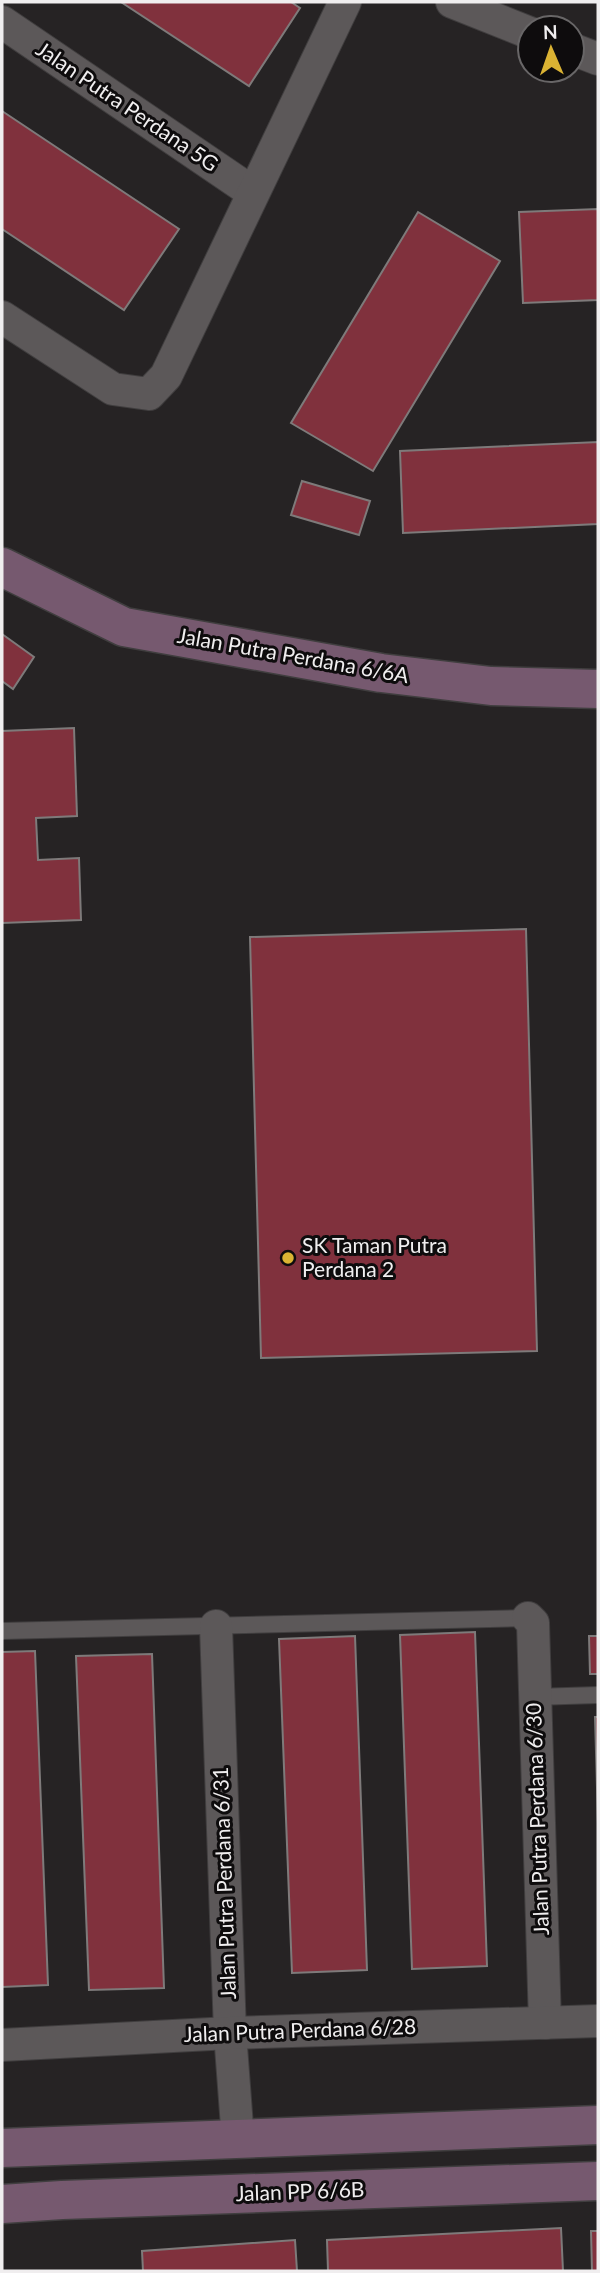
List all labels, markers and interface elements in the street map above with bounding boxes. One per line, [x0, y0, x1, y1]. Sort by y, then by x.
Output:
north arrow [516, 14, 586, 84]
text: N [543, 20, 558, 43]
street label: Jalan Putra Perdana 5G [32, 36, 224, 176]
street label: Jalan Putra Perdana 6/6A [176, 622, 412, 687]
place label: SK Taman Putra Perdana 2 [302, 1232, 447, 1281]
marker: SK Taman Putra Perdana 2 [280, 1250, 296, 1266]
street label: Jalan Putra Perdana 6/30 [520, 1702, 553, 1936]
street label: Jalan Putra Perdana 6/31 [207, 1766, 240, 2000]
street label: Jalan Putra Perdana 6/28 [183, 2013, 417, 2046]
street label: Jalan PP 6/6B [235, 2176, 365, 2205]

